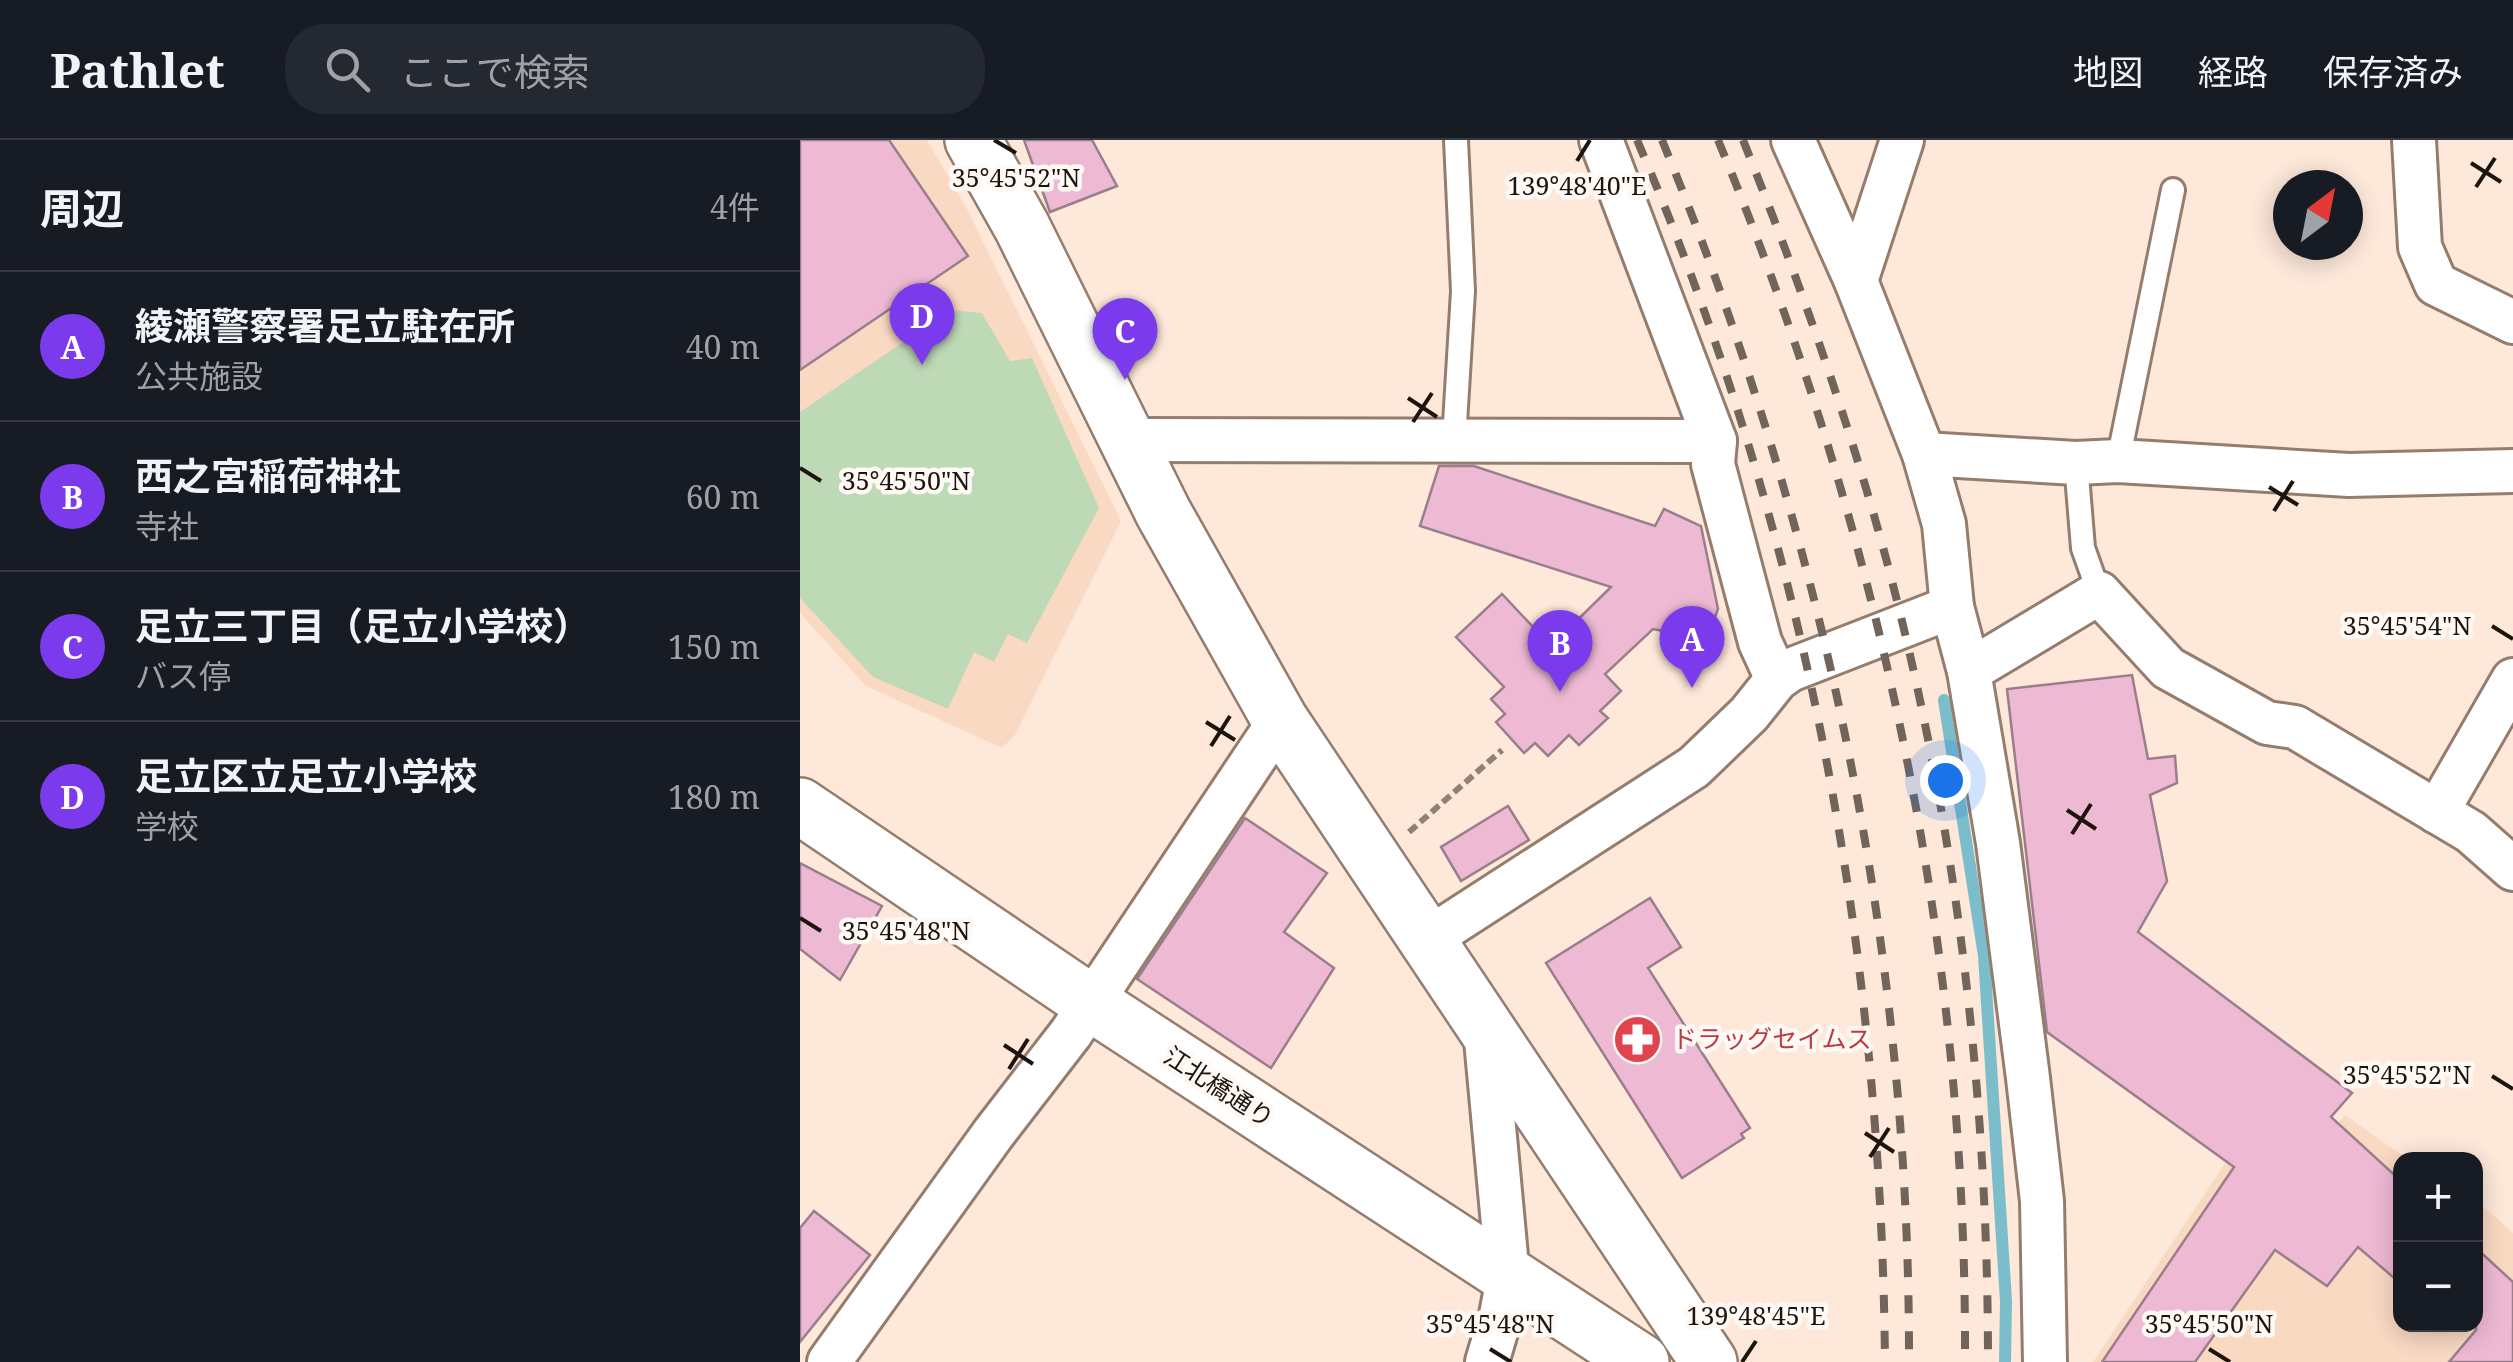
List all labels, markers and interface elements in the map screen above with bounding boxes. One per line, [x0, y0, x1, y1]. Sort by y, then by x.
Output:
search box [285, 24, 985, 114]
text: Pathlet [50, 37, 225, 102]
icon: search [320, 42, 375, 97]
text: ここで検索 [400, 45, 590, 97]
text: 地図 [2073, 48, 2143, 95]
text: 経路 [2198, 48, 2268, 95]
text: 保存済み [2323, 48, 2463, 95]
text: 35°45'52"N [952, 160, 1080, 194]
text: 139°48'40"E [1507, 168, 1647, 202]
north arrow [2273, 170, 2363, 260]
text: 周辺 [40, 179, 124, 236]
text: 4件 [710, 185, 760, 228]
pin: D [890, 282, 954, 365]
pin: C [1092, 298, 1158, 380]
text: 綾瀬警察署足立駐在所 [135, 299, 515, 351]
text: A [60, 325, 85, 368]
text: 40 m [686, 325, 760, 368]
text: 公共施設 [135, 354, 263, 397]
text: 西之宮稲荷神社 [135, 449, 401, 501]
text: 35°45'50"N [842, 463, 970, 497]
text: B [62, 475, 83, 518]
text: 60 m [686, 475, 760, 518]
text: 寺社 [135, 504, 199, 547]
text: 足立三丁目（足立小学校） [135, 599, 591, 651]
pin: A [1660, 606, 1724, 688]
text: 35°45'54"N [2343, 608, 2471, 642]
pin: B [1528, 610, 1592, 692]
text: C [62, 625, 83, 668]
text: 150 m [668, 625, 760, 668]
text: バス停 [135, 654, 231, 697]
text: 足立区立足立小学校 [135, 749, 477, 801]
your location [1920, 755, 1971, 806]
text: D [60, 775, 85, 818]
text: 180 m [668, 775, 760, 818]
text: 学校 [135, 804, 199, 847]
text: 35°45'48"N [842, 913, 970, 947]
pharmacy icon: ドラッグセイムス [1611, 1013, 1663, 1065]
place label: ドラッグセイムス [1672, 1021, 1872, 1055]
street label: 江北橋通り [1158, 1038, 1281, 1134]
text: 35°45'52"N [2343, 1057, 2471, 1091]
map controls [2393, 1152, 2483, 1332]
button: + [2393, 1152, 2483, 1242]
button: − [2393, 1242, 2483, 1332]
text: 139°48'45"E [1686, 1298, 1826, 1332]
text: 35°45'48"N [1426, 1306, 1554, 1340]
text: 35°45'50"N [2145, 1306, 2273, 1340]

